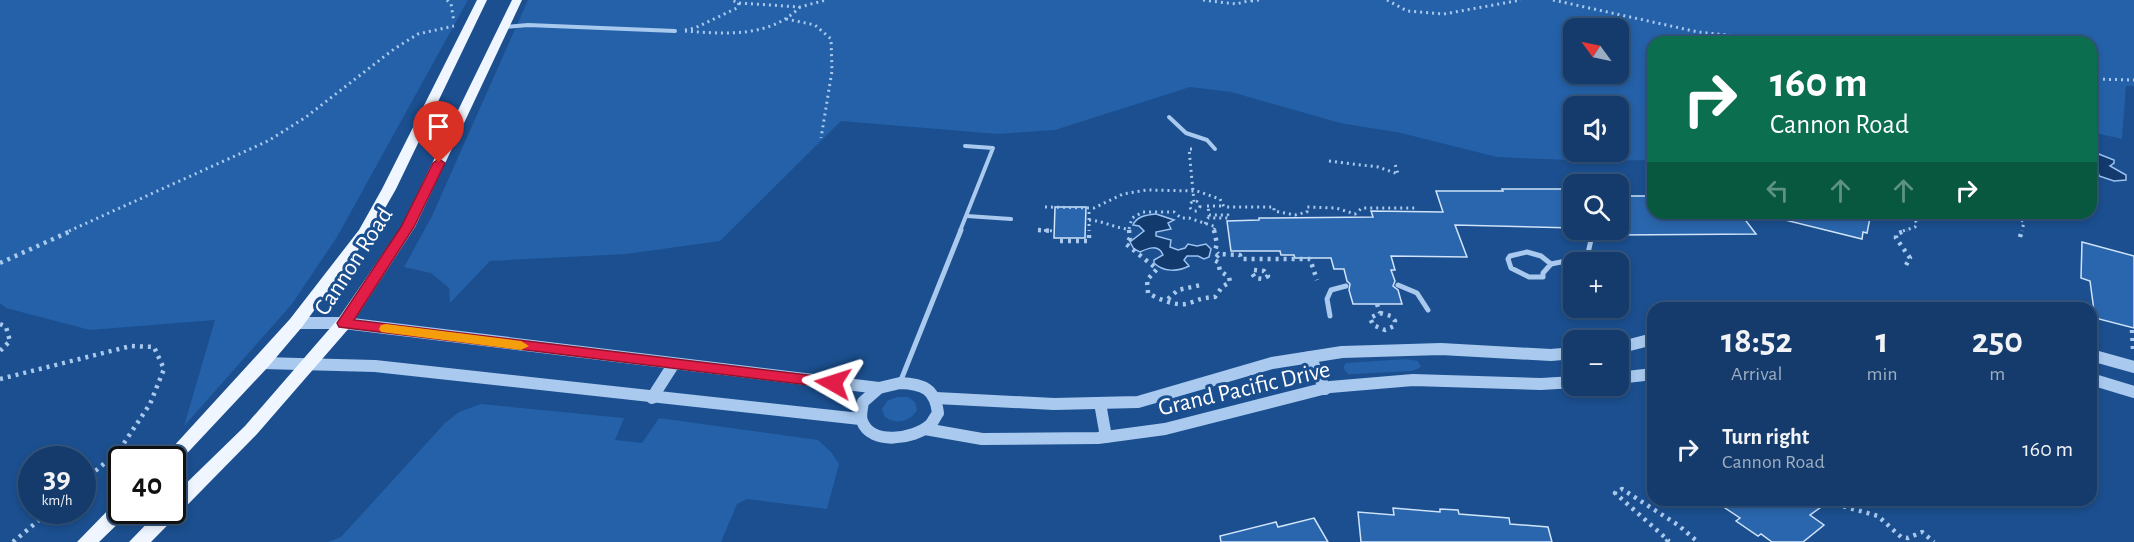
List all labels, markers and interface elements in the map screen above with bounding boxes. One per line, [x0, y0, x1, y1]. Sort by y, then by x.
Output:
north arrow [1563, 18, 1629, 84]
map controls [1563, 18, 1629, 396]
icon: right [1671, 60, 1749, 138]
text: 160 m [1770, 62, 1868, 104]
button: sound [1563, 96, 1629, 162]
pin [413, 101, 464, 163]
icon: arrive [422, 110, 455, 143]
text: Cannon Road [1770, 111, 1909, 138]
button: search [1563, 174, 1629, 240]
icon: left [1761, 174, 1794, 207]
icon: ahead [1824, 174, 1857, 207]
icon: ahead [1887, 174, 1920, 207]
icon: right [1950, 174, 1983, 207]
street label: Cannon Road [310, 203, 398, 320]
button: + [1563, 252, 1629, 318]
text: 18:52 [1721, 323, 1792, 359]
text: 1 [1876, 323, 1889, 359]
text: 250 [1972, 323, 2023, 359]
button: − [1563, 330, 1629, 396]
position arrow [801, 351, 865, 415]
street label: Grand Pacific Drive [1156, 358, 1332, 420]
text: Arrival [1731, 364, 1782, 384]
text: min [1867, 364, 1898, 384]
text: m [1989, 364, 2005, 384]
text: Turn right [1722, 426, 1809, 448]
icon: right [1671, 433, 1704, 466]
text: 160 m [2022, 438, 2073, 460]
speed limit sign: 40 [108, 446, 186, 524]
text: Cannon Road [1722, 452, 1825, 472]
text: 39 [43, 463, 71, 493]
text: km/h [42, 493, 72, 508]

